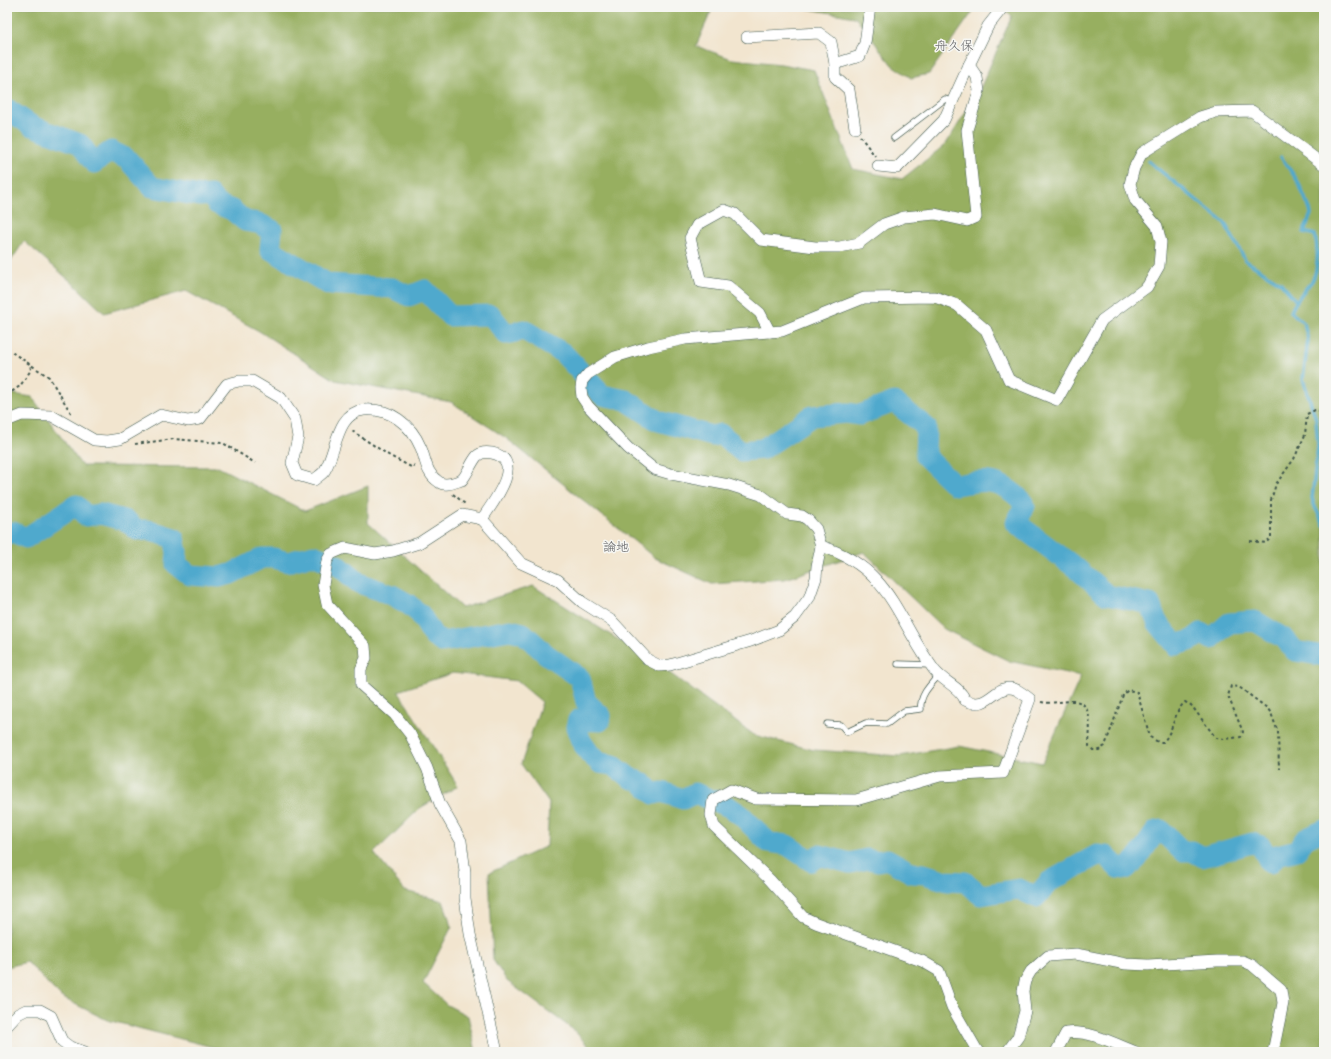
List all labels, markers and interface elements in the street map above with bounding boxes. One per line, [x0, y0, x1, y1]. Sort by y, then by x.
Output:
district label: 舟久保 [934, 37, 974, 54]
district label: 論地 [603, 538, 629, 555]

